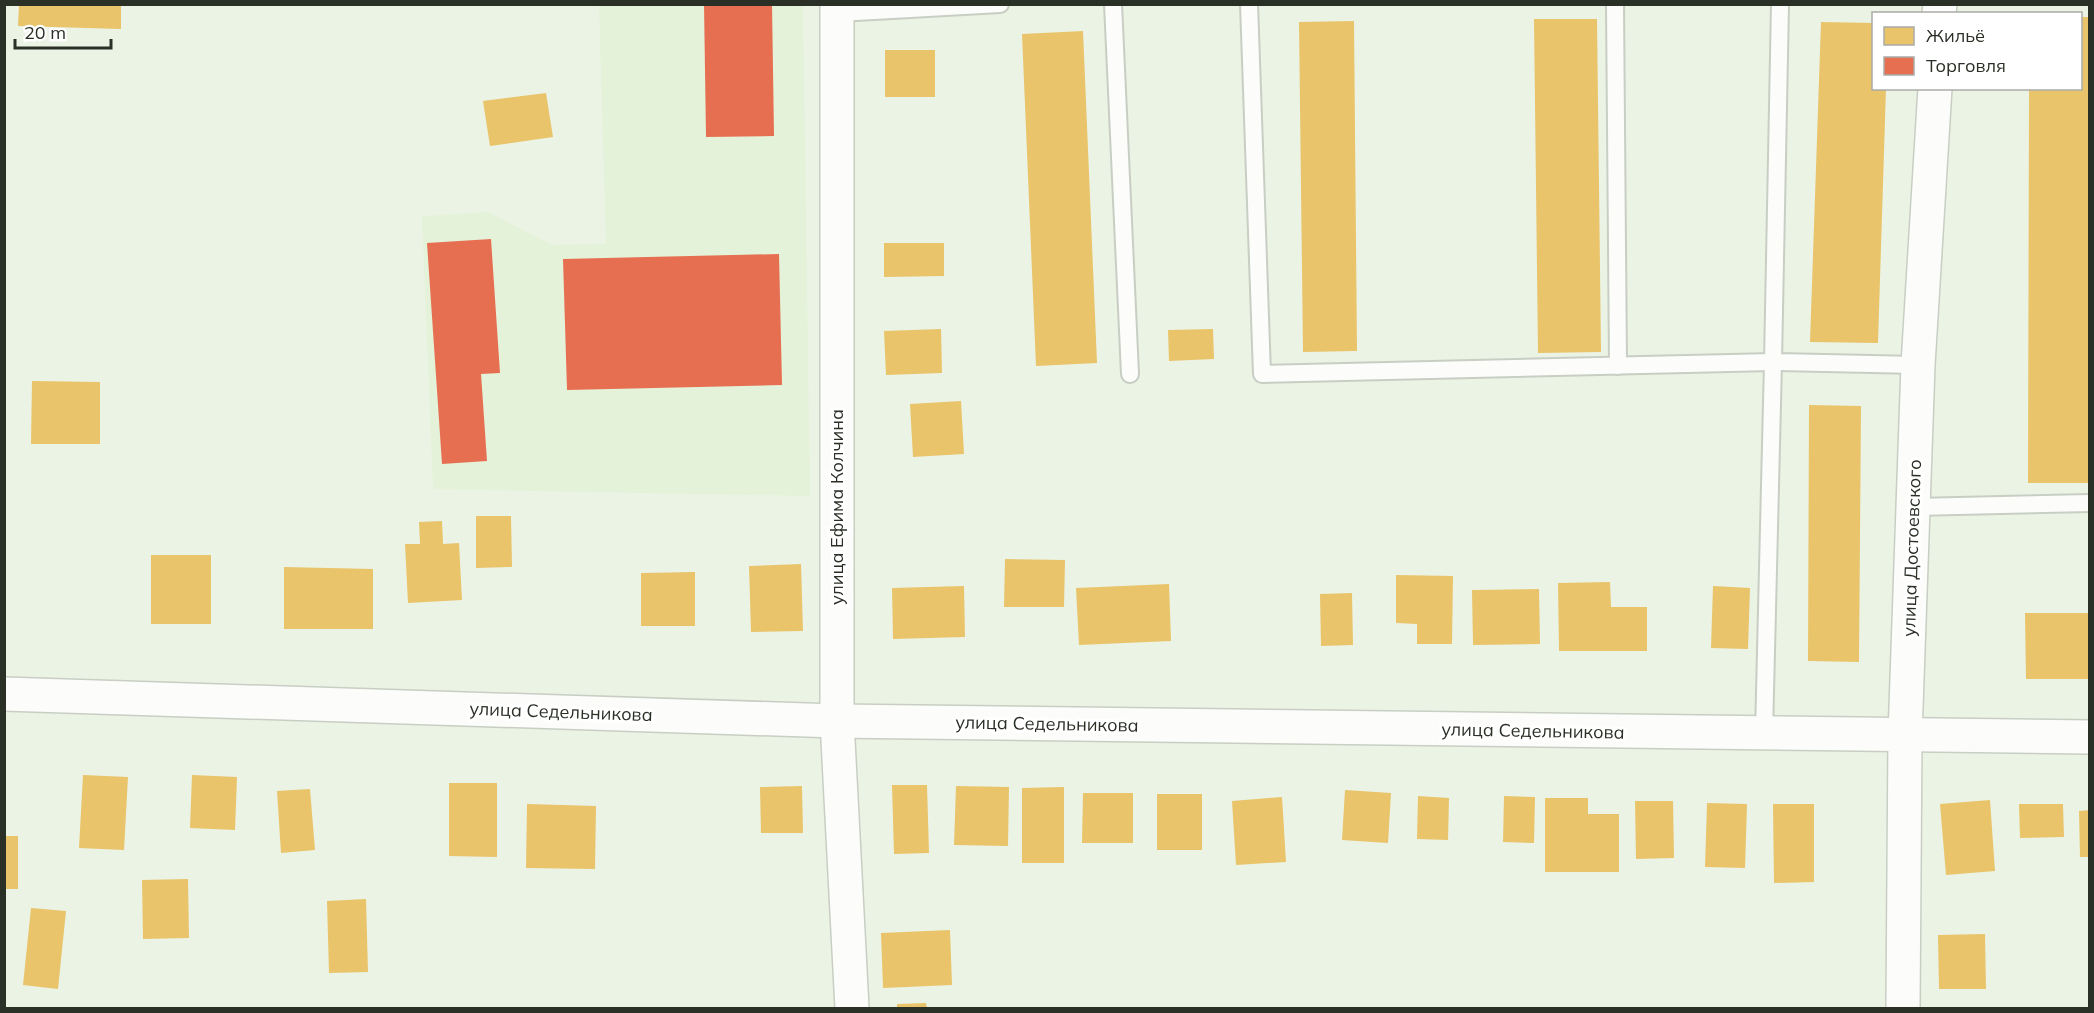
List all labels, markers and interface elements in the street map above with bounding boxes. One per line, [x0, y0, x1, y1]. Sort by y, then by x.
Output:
scale bar [15, 12, 111, 50]
legend [1872, 12, 2082, 90]
text: 20 m [24, 21, 66, 44]
text: Жильё [1926, 24, 1985, 47]
text: Торговля [1926, 54, 2006, 77]
street label: улица Ефима Колчина [825, 409, 848, 605]
street label: улица Достоевского [1897, 459, 1926, 637]
street label: улица Седельникова [469, 697, 653, 726]
street label: улица Седельникова [955, 710, 1139, 737]
street label: улица Седельникова [1441, 717, 1625, 744]

